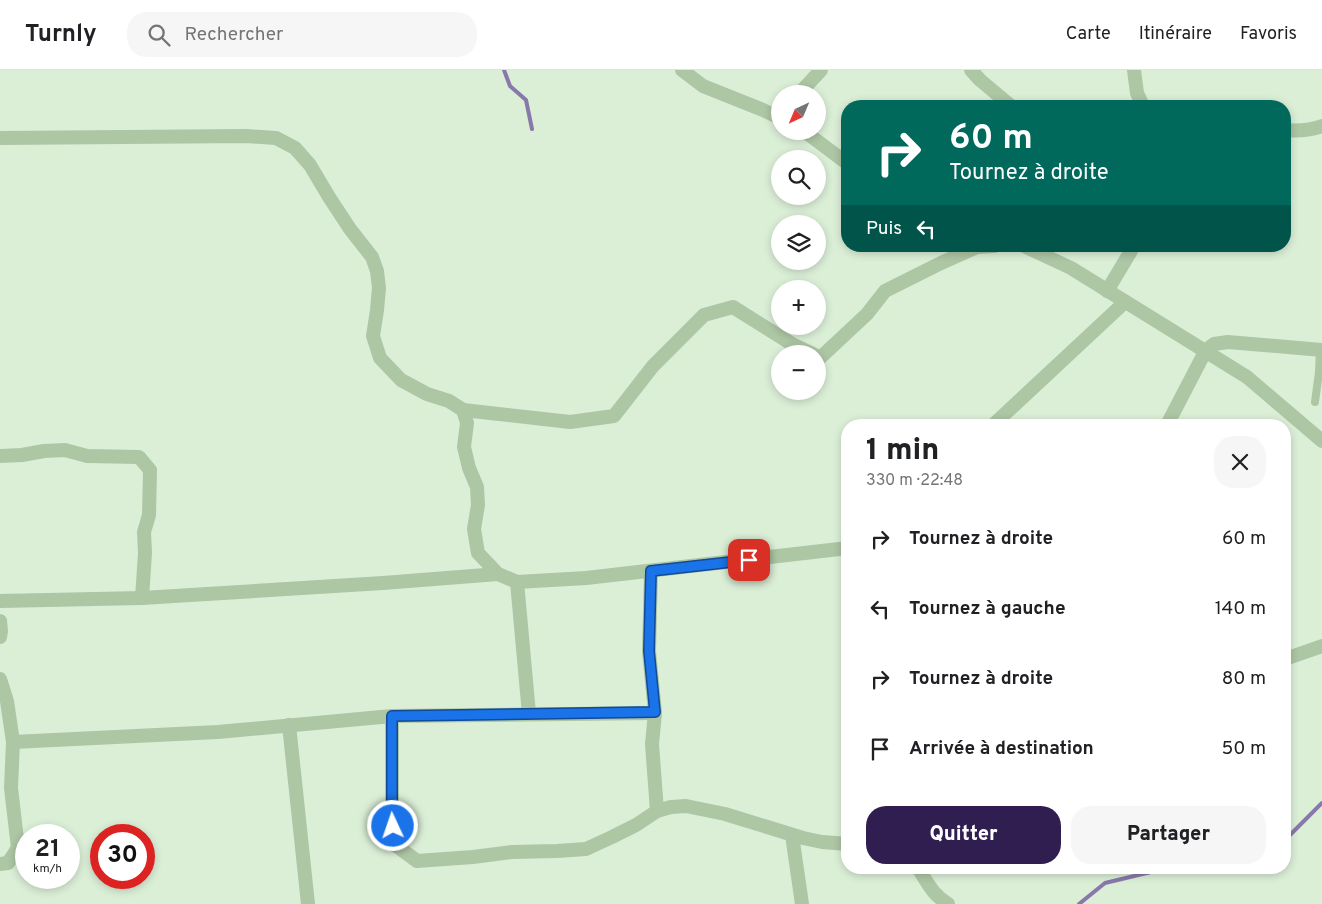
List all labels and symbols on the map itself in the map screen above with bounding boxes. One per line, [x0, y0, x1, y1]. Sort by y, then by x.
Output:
north arrow [771, 85, 826, 140]
pin [728, 539, 770, 581]
position arrow [366, 799, 418, 851]
speed limit sign: 30 [90, 824, 155, 889]

